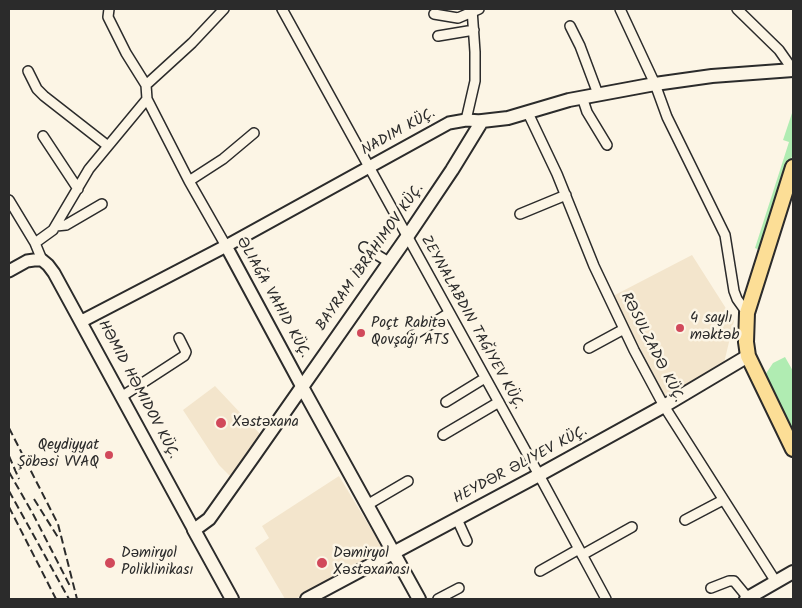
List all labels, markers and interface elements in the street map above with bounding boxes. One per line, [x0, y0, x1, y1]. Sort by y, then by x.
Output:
street label: NADIM KÜÇ. [359, 105, 439, 161]
street label: BAYRAM İBRAHIMOV KÜÇ. [313, 181, 429, 335]
street label: ZEYNALABDIN TAĞIYEV KÜÇ. [416, 233, 526, 413]
street label: ƏLIAĞA VAHID KÜÇ. [231, 234, 313, 362]
street label: RƏSULZADƏ KÜÇ. [616, 290, 686, 406]
place label: 4 saylı məktəb [690, 310, 739, 345]
place label: Poçt Rabitə Qovşağı ATS [371, 315, 449, 350]
street label: HƏMID HƏMIDOV KÜÇ. [93, 318, 181, 462]
marker: 4 saylı məktəb [674, 322, 686, 334]
marker: Poçt Rabitə Qovşağı ATS [355, 327, 367, 339]
place label: Xəstəxana [232, 414, 299, 432]
marker: Xəstəxana [214, 416, 228, 430]
street label: HEYDƏR ƏLIYEV KÜÇ. [451, 423, 591, 509]
place label: Qeydiyyat Şöbəsi VVAQ [17, 437, 99, 472]
marker: Qeydiyyat Şöbəsi VVAQ [103, 449, 115, 461]
place label: Dəmiryol Poliklinikası [121, 545, 193, 580]
place label: Dəmiryol Xəstəxanası [333, 545, 410, 580]
marker: Dəmiryol Poliklinikası [103, 556, 117, 570]
marker: Dəmiryol Xəstəxanası [315, 556, 329, 570]

